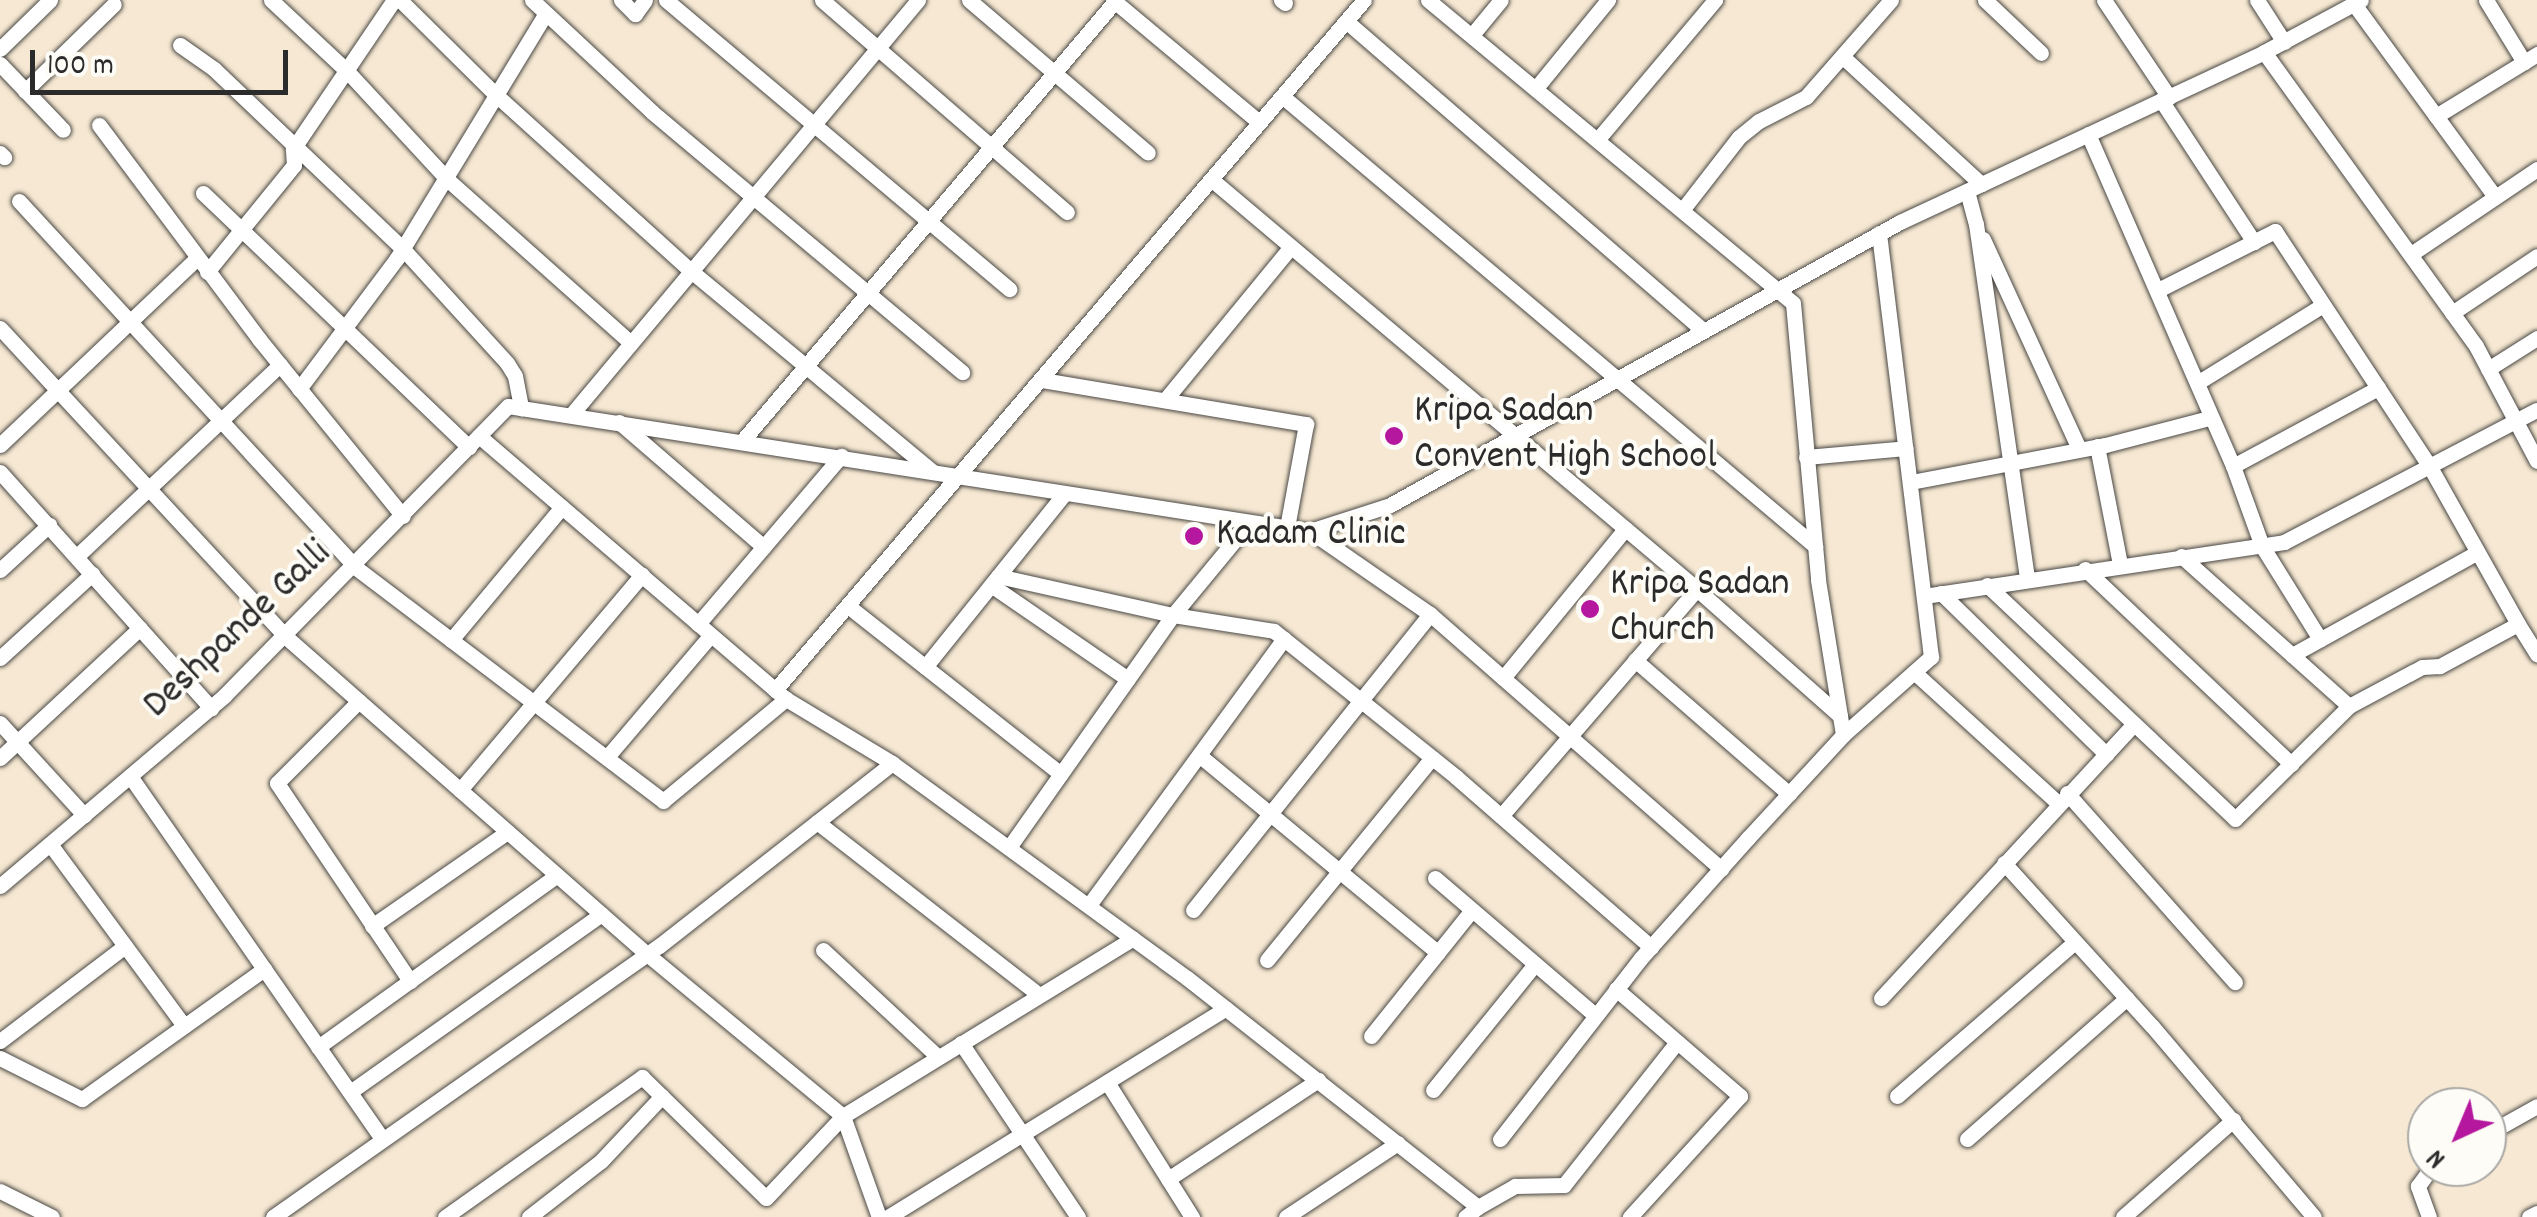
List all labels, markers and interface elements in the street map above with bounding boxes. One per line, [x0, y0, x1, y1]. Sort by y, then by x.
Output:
scale bar [35, 30, 292, 92]
text: 100 m [47, 46, 114, 89]
place label: Kripa Sadan Convent High School [1414, 389, 1717, 483]
marker: Kripa Sadan Convent High School [1383, 425, 1405, 447]
place label: Kadam Clinic [1216, 512, 1406, 560]
marker: Kadam Clinic [1181, 523, 1207, 549]
street label: Deshpande Galli [135, 532, 343, 730]
place label: Kripa Sadan Church [1610, 562, 1789, 656]
marker: Kripa Sadan Church [1579, 598, 1601, 620]
north arrow [2407, 1087, 2507, 1187]
text: N [2419, 1138, 2456, 1176]

